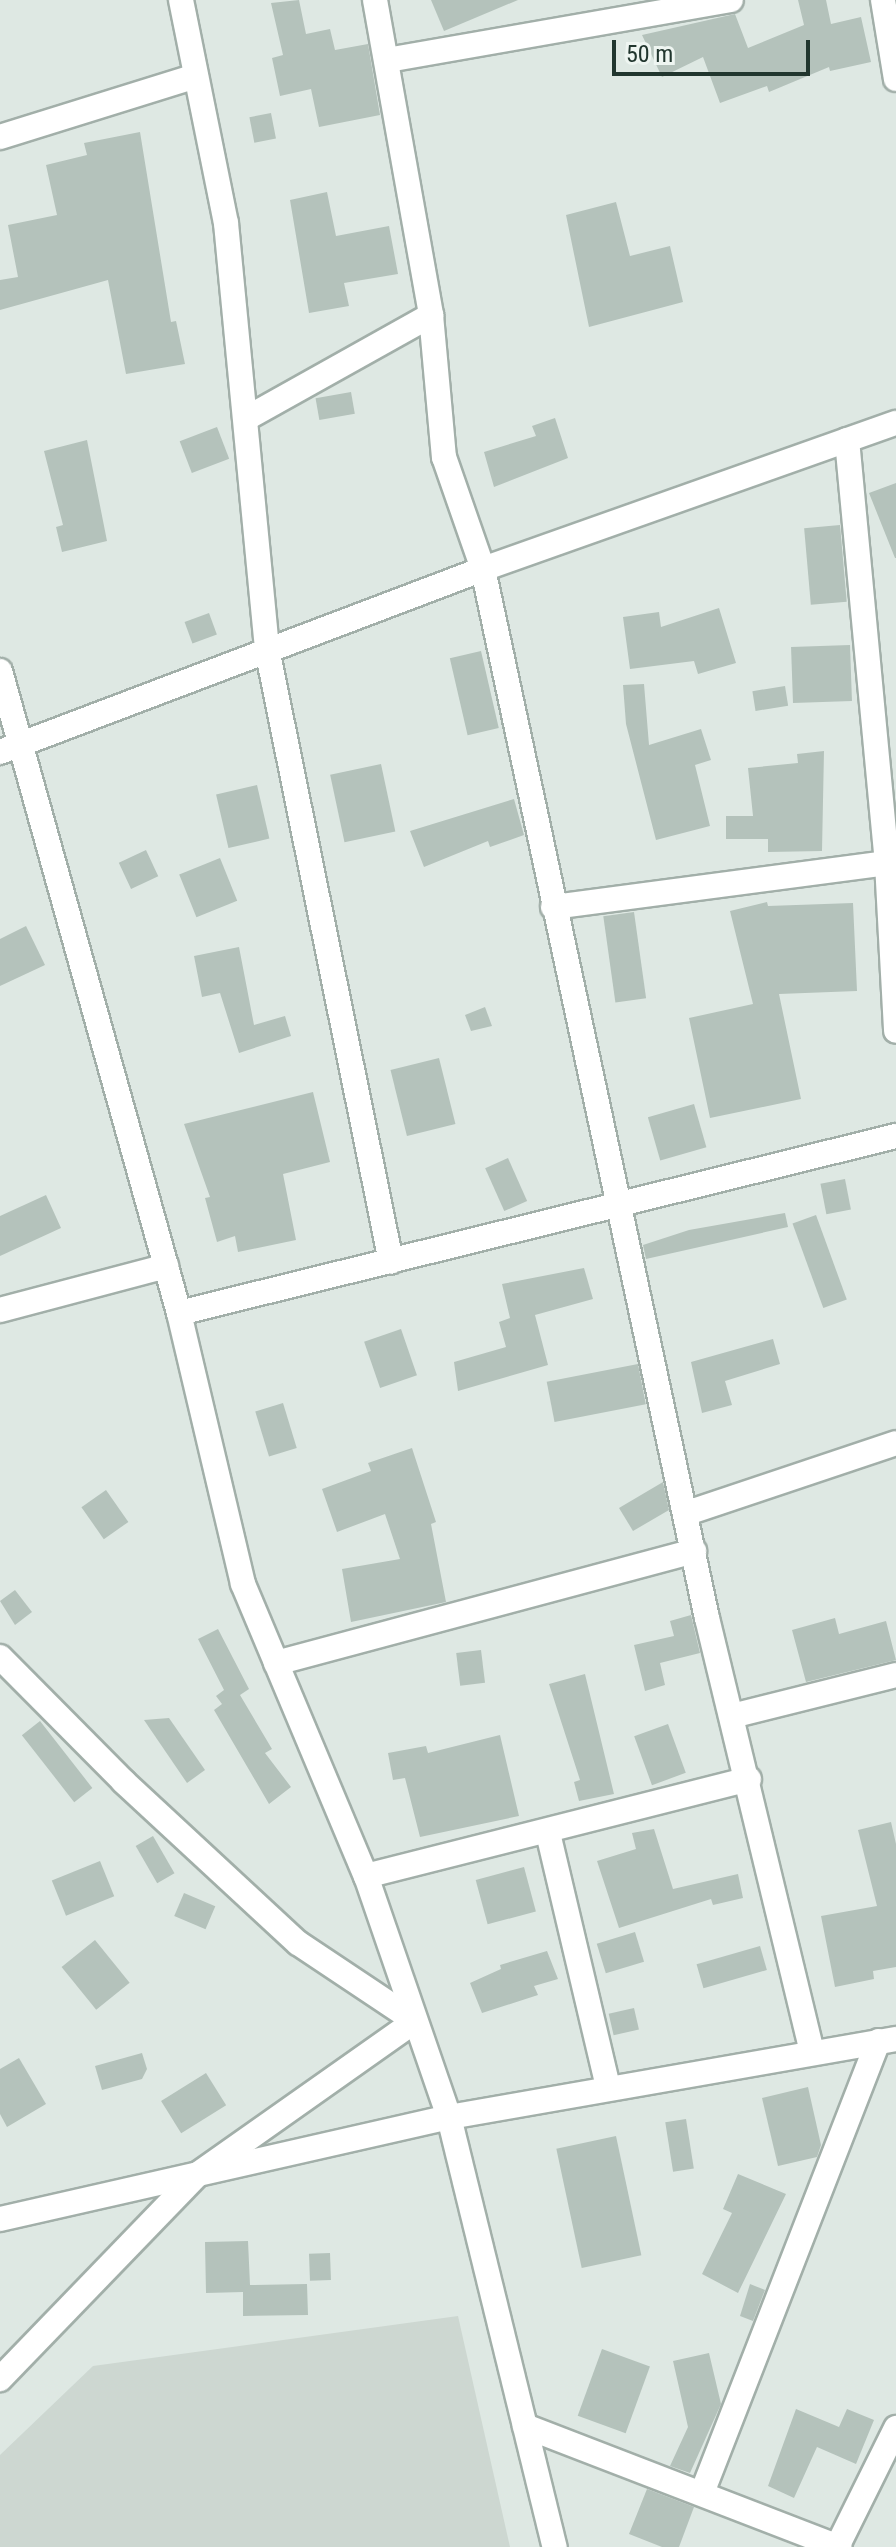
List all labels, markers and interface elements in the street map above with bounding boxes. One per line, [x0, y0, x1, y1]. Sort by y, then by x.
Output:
scale bar [616, 24, 814, 74]
text: 50 m [626, 40, 673, 68]

